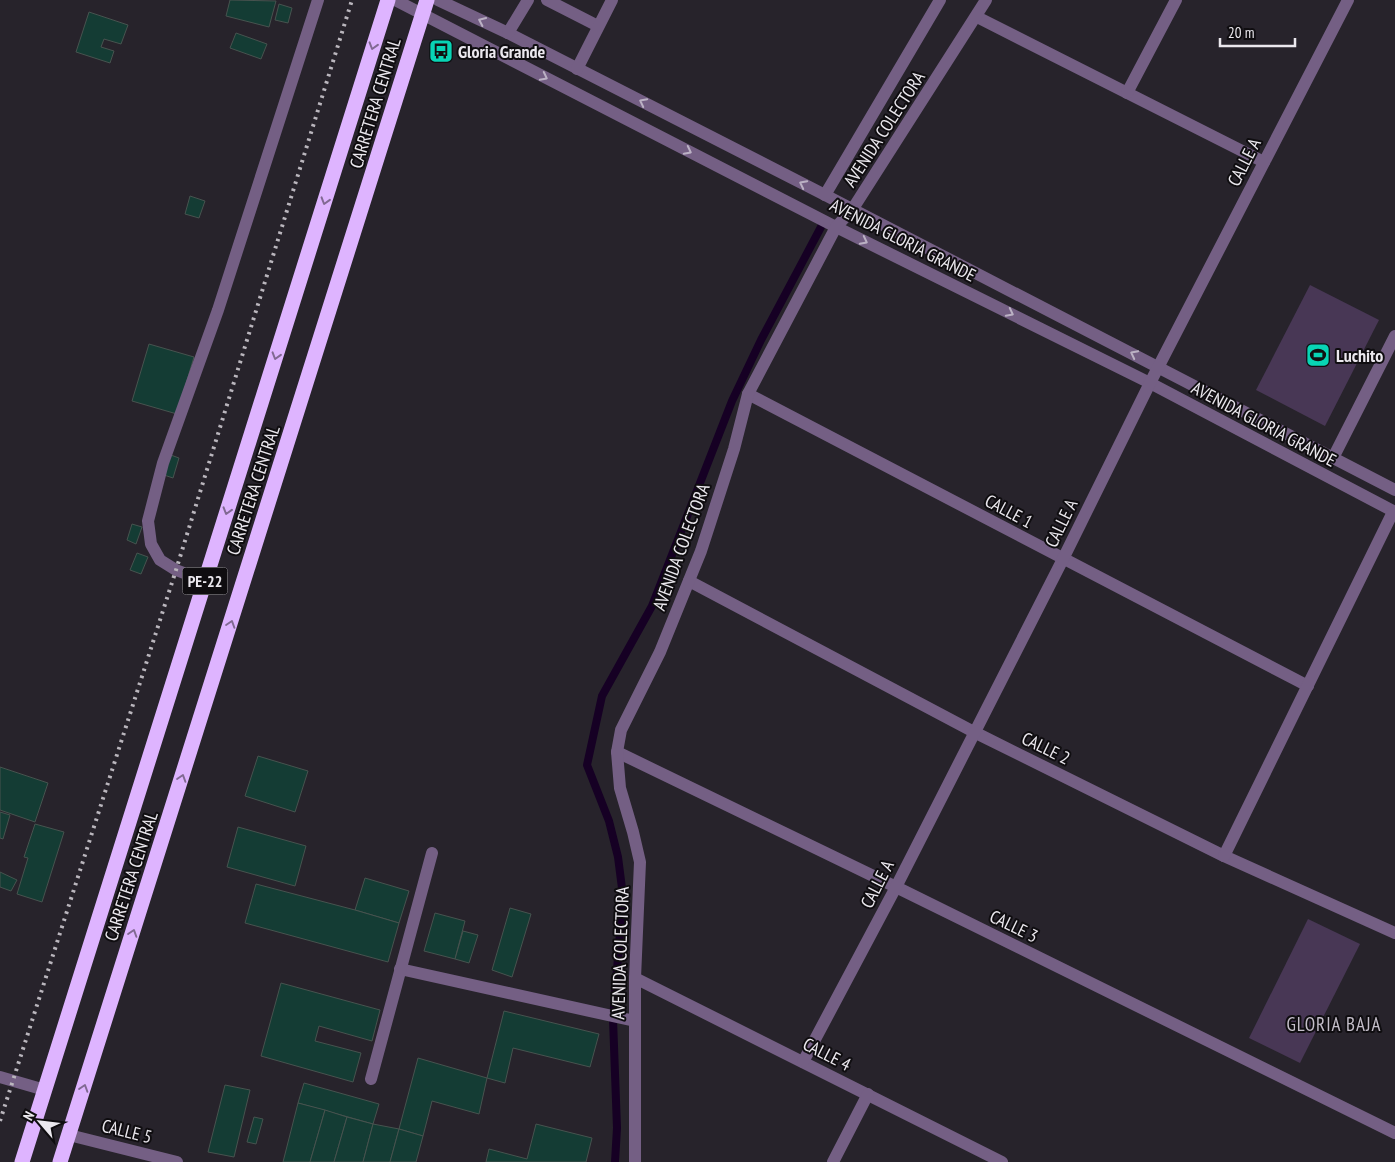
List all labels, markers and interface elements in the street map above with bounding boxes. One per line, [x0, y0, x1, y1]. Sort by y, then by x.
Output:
scale bar [1220, 15, 1295, 47]
one-way arrow [478, 17, 487, 27]
text: 20 m [1228, 23, 1254, 42]
street label: CARRETERA CENTRAL [344, 35, 406, 171]
bus stop icon: Gloria Grande [428, 38, 454, 64]
place label: Gloria Grande [458, 40, 545, 63]
one-way arrow [369, 42, 379, 50]
street label: AVENIDA COLECTORA [838, 66, 930, 191]
one-way arrow [539, 71, 548, 81]
one-way arrow [639, 98, 648, 108]
street label: CALLE A [1222, 134, 1266, 190]
one-way arrow [683, 145, 692, 155]
one-way arrow [799, 180, 808, 190]
street label: AVENIDA GLORIA GRANDE [826, 193, 980, 287]
one-way arrow [320, 197, 330, 205]
one-way arrow [859, 235, 868, 245]
one-way arrow [1004, 307, 1013, 317]
sports icon: Luchito [1305, 342, 1331, 368]
place label: Luchito [1336, 344, 1383, 367]
one-way arrow [1131, 350, 1140, 360]
one-way arrow [271, 352, 281, 360]
street label: AVENIDA GLORIA GRANDE [1188, 376, 1340, 472]
street label: CARRETERA CENTRAL [221, 422, 285, 558]
street label: AVENIDA COLECTORA [647, 480, 715, 614]
street label: CALLE 1 [981, 489, 1037, 533]
street label: CALLE A [1040, 495, 1083, 551]
one-way arrow [223, 507, 233, 515]
road number: PE-22 [182, 568, 228, 594]
one-way arrow [225, 620, 235, 628]
street label: CALLE 2 [1018, 727, 1074, 769]
one-way arrow [176, 775, 186, 783]
street label: CARRETERA CENTRAL [99, 808, 163, 944]
street label: CALLE A [855, 856, 899, 912]
street label: AVENIDA COLECTORA [606, 886, 634, 1020]
street label: CALLE 3 [986, 905, 1042, 947]
one-way arrow [127, 930, 137, 938]
district label: GLORIA BAJA [1286, 1012, 1382, 1036]
street label: CALLE 4 [799, 1032, 855, 1076]
one-way arrow [78, 1085, 88, 1093]
north arrow [15, 1097, 65, 1147]
text: N [19, 1108, 38, 1123]
street label: CALLE 5 [100, 1114, 154, 1148]

